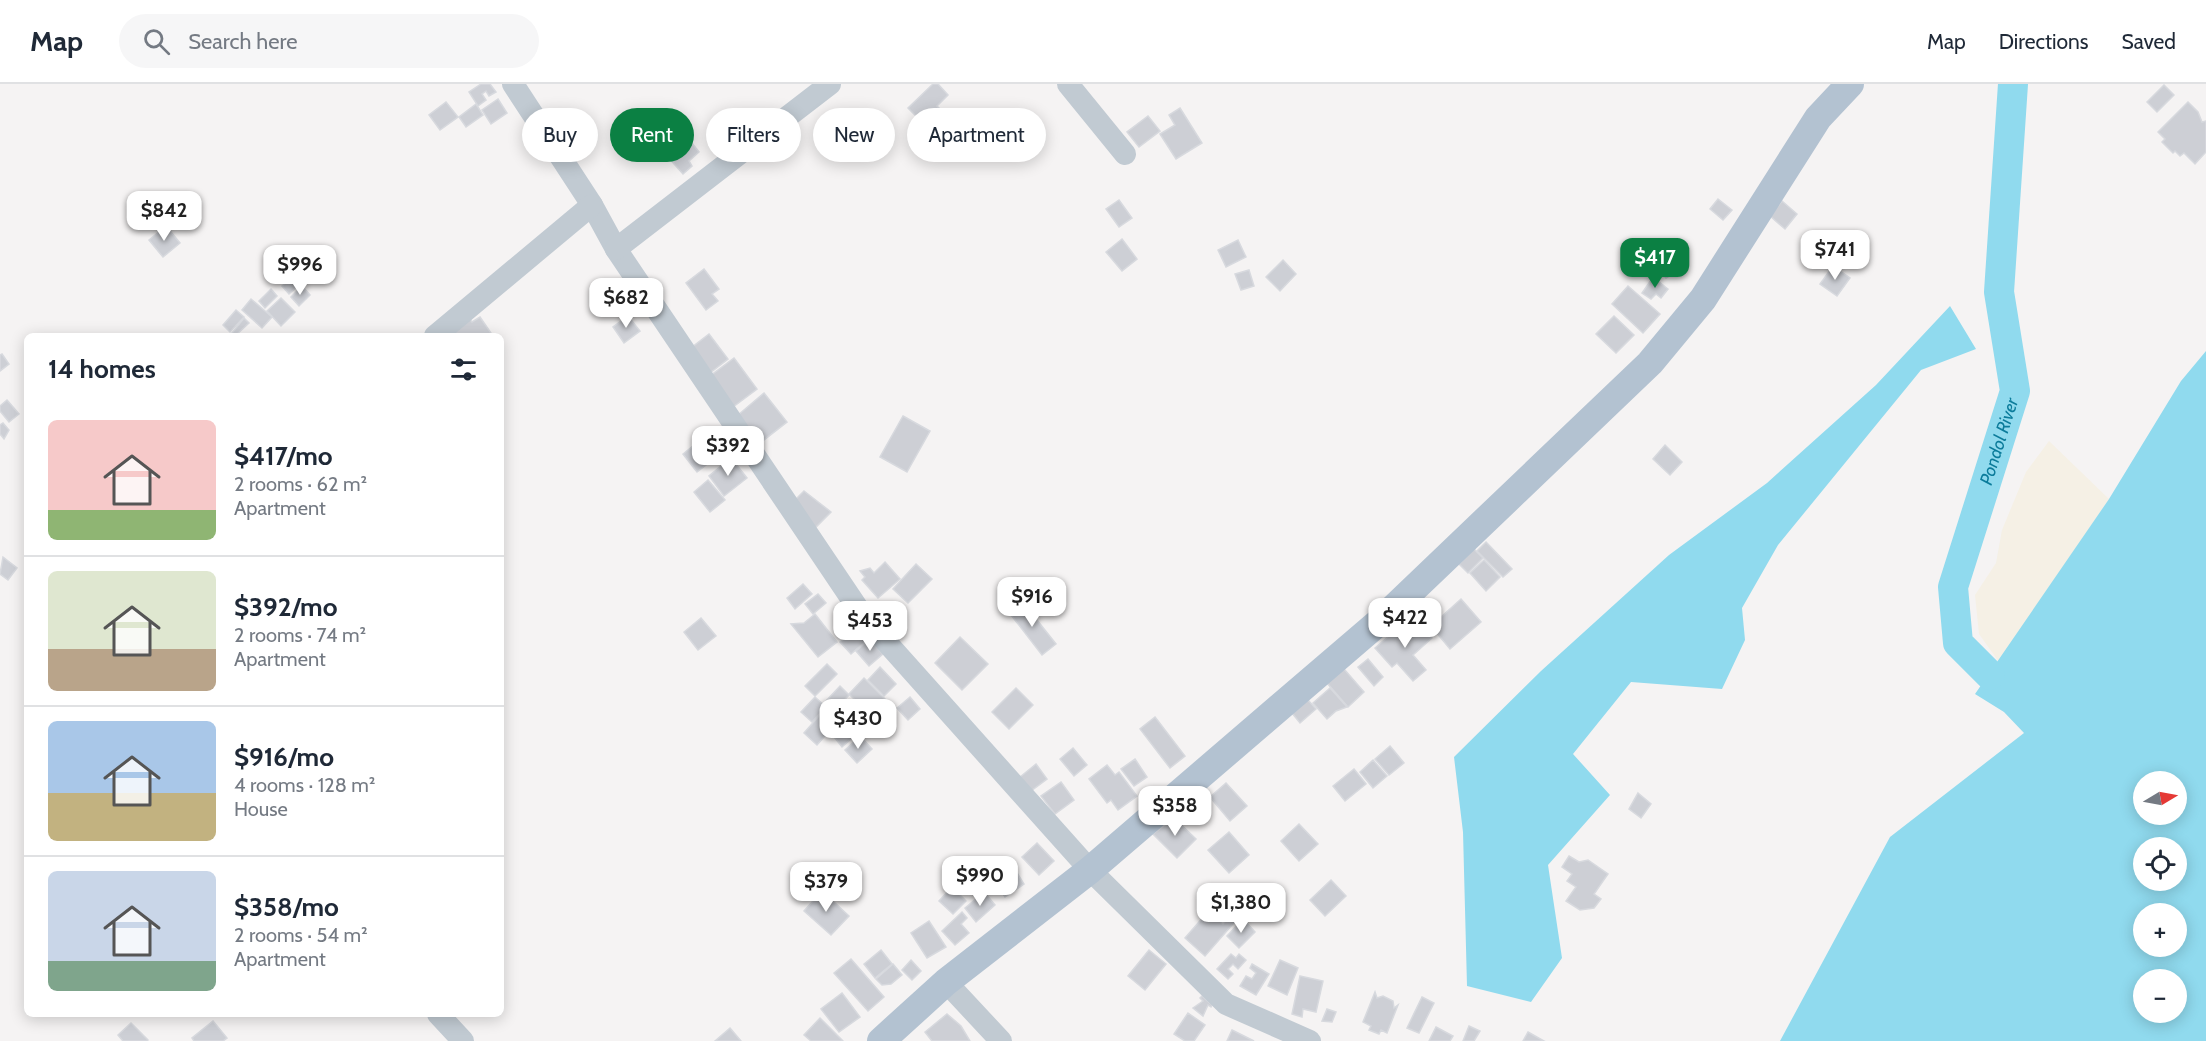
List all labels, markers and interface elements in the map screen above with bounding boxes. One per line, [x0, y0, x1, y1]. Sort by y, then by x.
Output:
search box [119, 14, 539, 68]
text: Map [30, 24, 83, 58]
icon: search [140, 25, 173, 58]
text: Search here [188, 28, 297, 55]
text: Map [1927, 29, 1966, 54]
text: Directions [1999, 29, 2088, 54]
text: Saved [2121, 29, 2176, 54]
chip: Buy [522, 108, 598, 162]
chip: Rent [610, 108, 694, 162]
chip: Filters [706, 108, 801, 162]
chip: New [813, 108, 895, 162]
chip: Apartment [907, 108, 1046, 162]
pin: $842 [128, 191, 200, 242]
text: $842 [141, 198, 187, 222]
pin: $741 [1799, 230, 1871, 281]
text: $741 [1815, 237, 1855, 261]
pin: $417 [1619, 238, 1691, 289]
pin: $996 [264, 245, 336, 296]
text: $417 [1634, 245, 1676, 269]
text: $996 [277, 252, 323, 276]
pin: $682 [590, 278, 662, 329]
text: $682 [603, 285, 649, 309]
text: 14 homes [48, 353, 156, 385]
icon: filters [447, 353, 480, 386]
water label: Pondol River [1975, 394, 2024, 488]
pin: $392 [692, 426, 764, 477]
text: $392 [706, 433, 750, 457]
text: $417/mo [234, 440, 333, 472]
icon: home [96, 444, 168, 516]
text: 2 rooms · 62 m² [234, 472, 367, 496]
text: Apartment [234, 496, 326, 520]
pin: $916 [996, 577, 1068, 628]
text: $916 [1011, 584, 1053, 608]
text: $392/mo [234, 591, 338, 623]
icon: home [96, 595, 168, 667]
pin: $422 [1369, 598, 1441, 649]
pin: $453 [834, 601, 906, 652]
text: $422 [1382, 605, 1428, 629]
text: $453 [847, 608, 893, 632]
text: 2 rooms · 74 m² [234, 623, 366, 647]
text: Apartment [234, 647, 326, 671]
pin: $430 [822, 699, 894, 750]
text: $430 [834, 706, 882, 730]
text: $916/mo [234, 741, 334, 773]
icon: home [96, 745, 168, 817]
north arrow [2133, 771, 2187, 825]
map controls [2133, 771, 2187, 1023]
text: 4 rooms · 128 m² [234, 773, 376, 797]
pin: $358 [1139, 786, 1211, 837]
text: $358 [1152, 793, 1198, 817]
text: House [234, 797, 288, 821]
button: locate [2133, 837, 2187, 891]
pin: $990 [944, 856, 1016, 907]
pin: $379 [790, 862, 862, 913]
text: $990 [956, 863, 1004, 887]
text: $379 [804, 869, 848, 893]
pin: $1,380 [1192, 883, 1290, 934]
text: $1,380 [1211, 890, 1271, 914]
text: $358/mo [234, 891, 339, 923]
icon: home [96, 895, 168, 967]
button: + [2133, 903, 2187, 957]
text: 2 rooms · 54 m² [234, 923, 368, 947]
text: Apartment [234, 947, 326, 971]
button: − [2133, 969, 2187, 1023]

